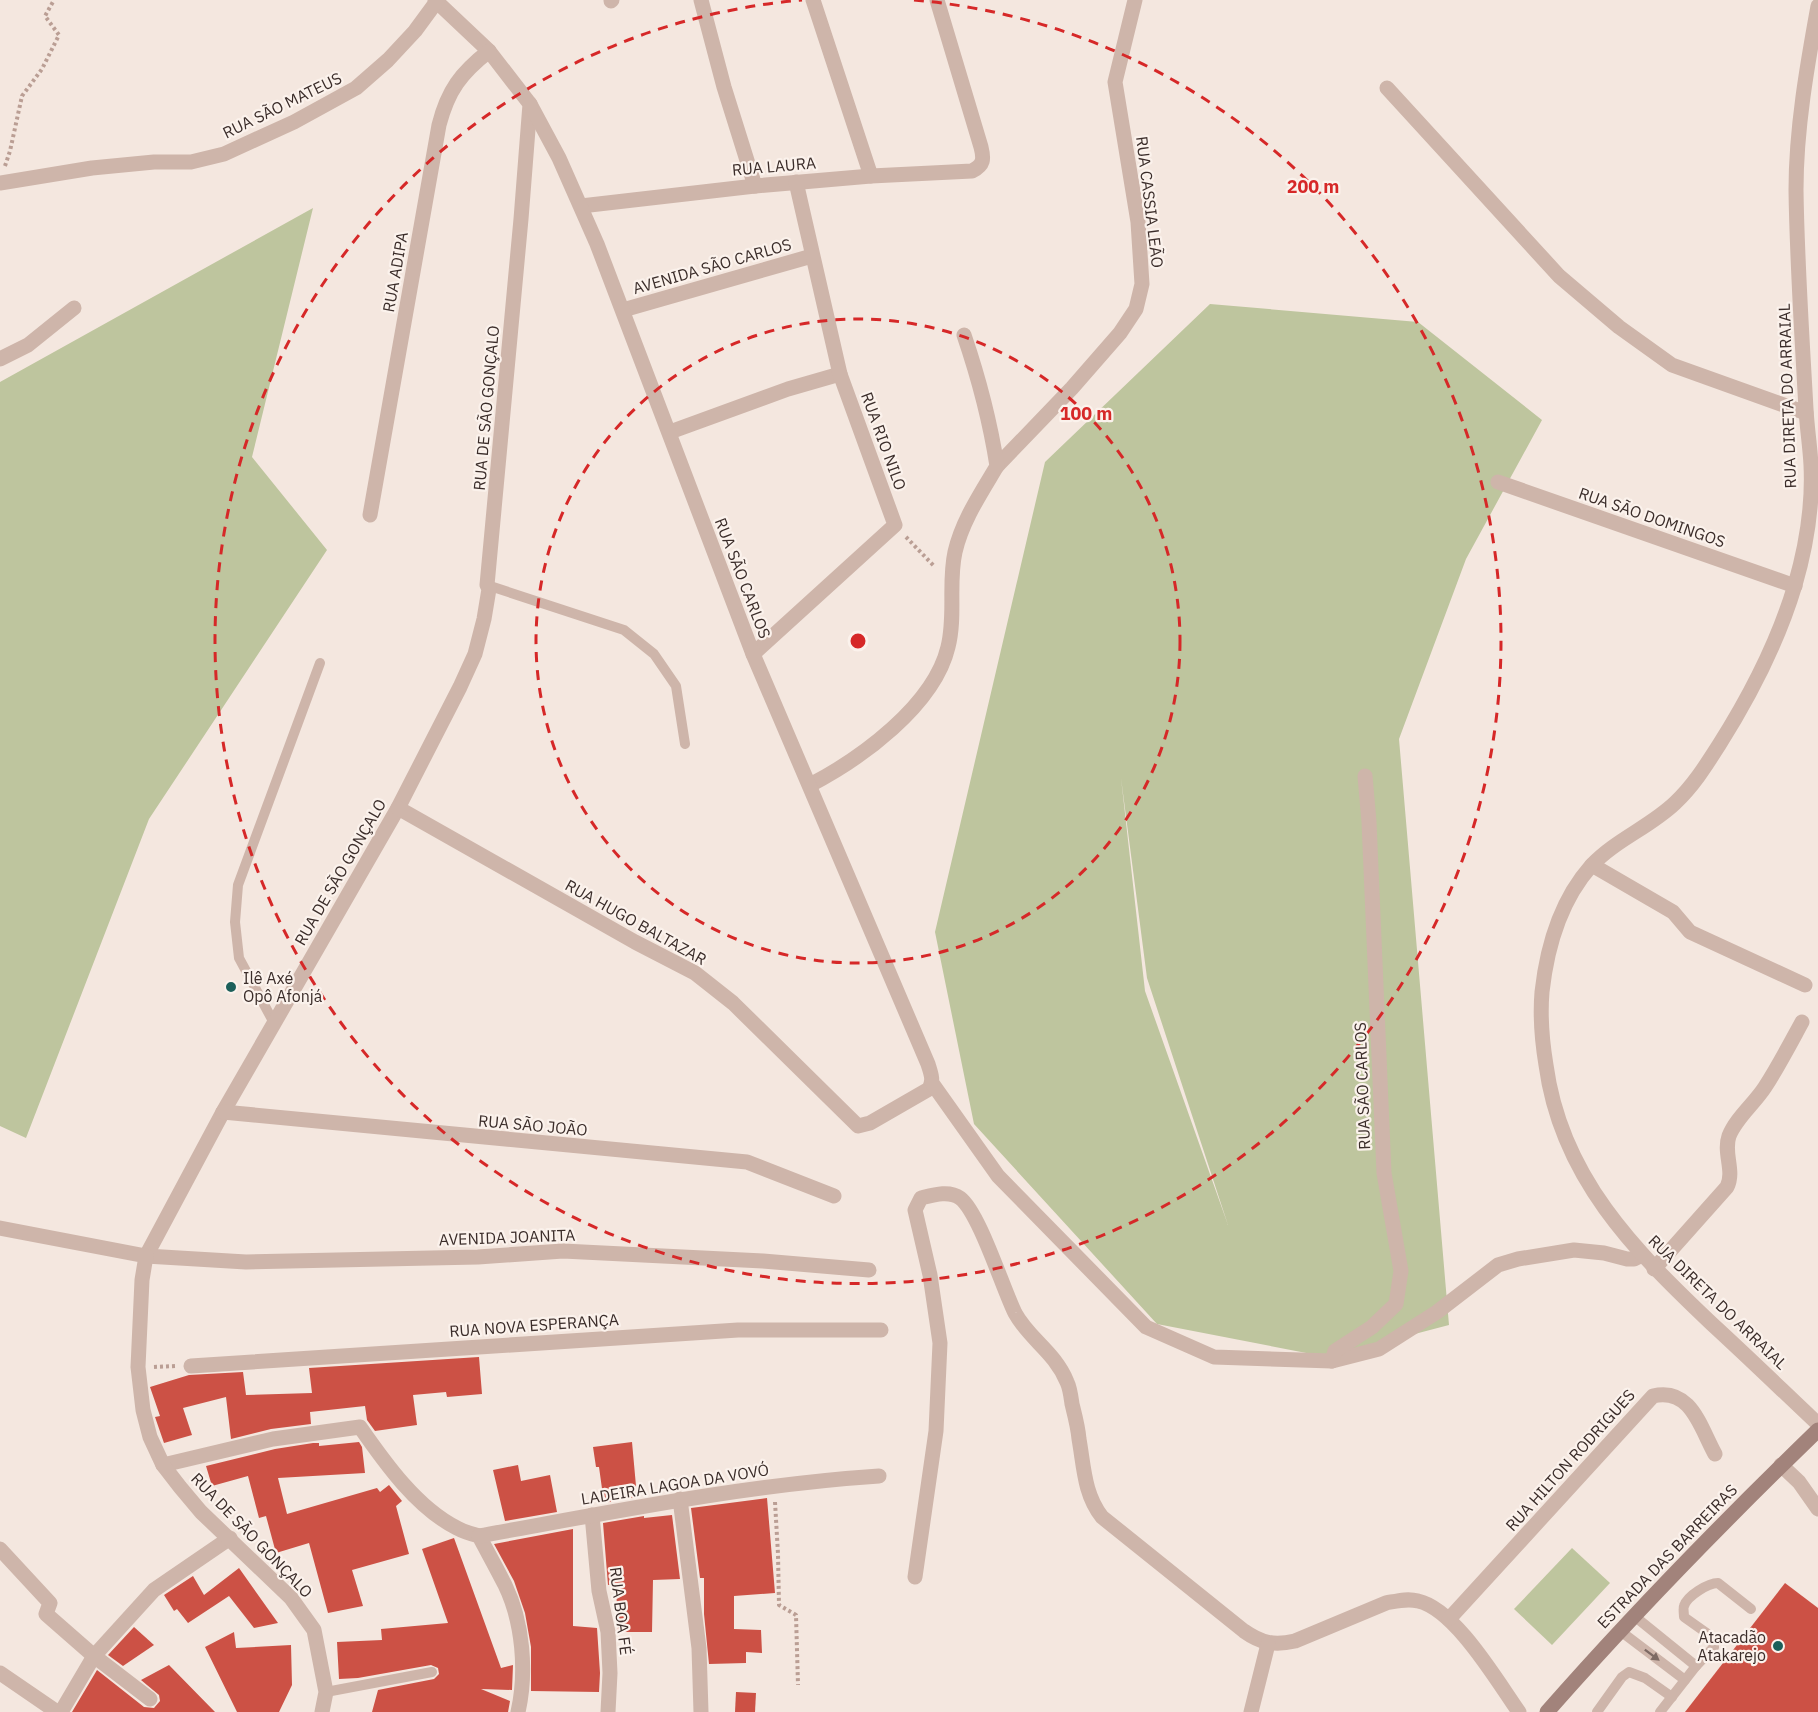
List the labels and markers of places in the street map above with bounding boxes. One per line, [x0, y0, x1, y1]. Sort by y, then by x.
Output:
centre of rings [848, 631, 868, 651]
place label: Ilê Axé Opô Afonjá [243, 968, 323, 1006]
marker: Ilê Axé Opô Afonjá [224, 980, 238, 994]
place label: Atacadão Atakarejo [1697, 1627, 1766, 1665]
marker: Atacadão Atakarejo [1771, 1639, 1785, 1653]

